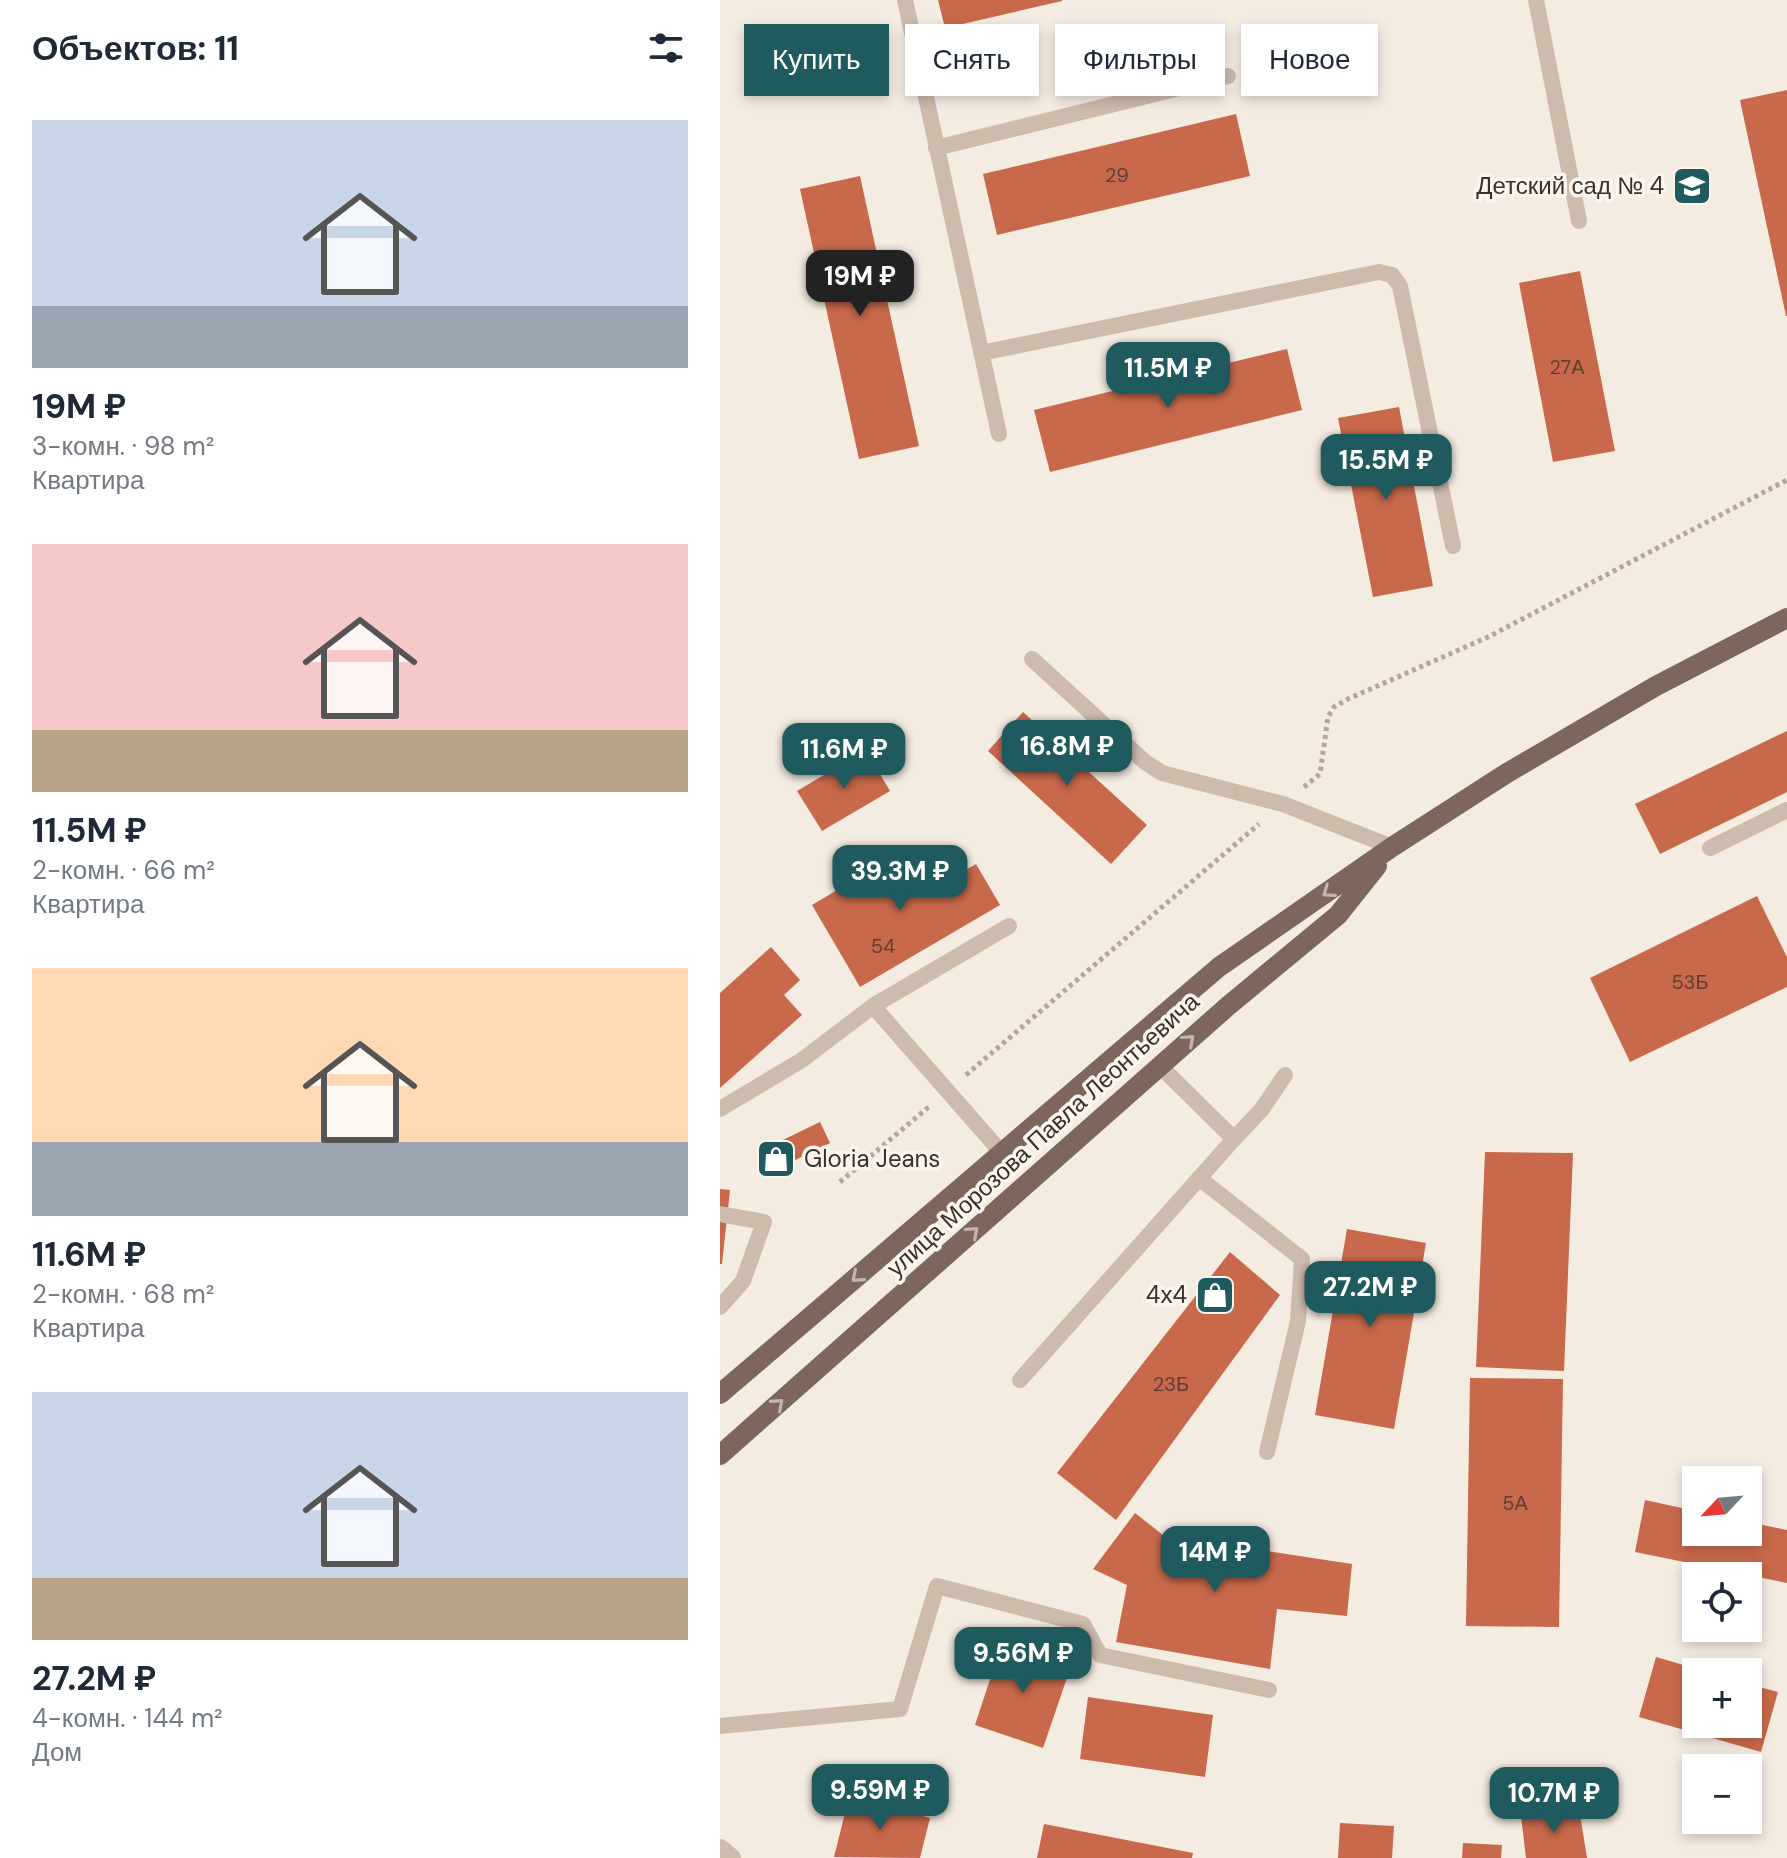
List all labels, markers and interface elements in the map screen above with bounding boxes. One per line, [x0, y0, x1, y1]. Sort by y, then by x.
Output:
chip: Купить [744, 24, 889, 96]
chip: Снять [905, 24, 1039, 96]
chip: Фильтры [1055, 24, 1225, 96]
chip: Новое [1241, 24, 1378, 96]
text: Объектов: 11 [32, 26, 239, 71]
icon: filters [644, 26, 688, 70]
house number: 29 [1105, 162, 1129, 188]
school or university icon: Детский сад № 4 [1671, 165, 1713, 207]
place label: Детский сад № 4 [1476, 170, 1664, 201]
icon: home [288, 172, 432, 316]
pin: 19M ₽ [804, 250, 916, 318]
text: 19M ₽ [824, 259, 896, 293]
pin: 11.5M ₽ [1094, 342, 1242, 410]
text: 11.5M ₽ [1124, 351, 1212, 385]
house number: 27А [1549, 354, 1585, 380]
text: 19M ₽ [32, 384, 126, 429]
text: 3-комн. · 98 m² [32, 429, 214, 463]
pin: 15.5M ₽ [1312, 434, 1460, 502]
text: 15.5M ₽ [1339, 443, 1433, 477]
text: Квартира [32, 463, 144, 497]
icon: home [288, 596, 432, 740]
pin: 16.8M ₽ [993, 720, 1141, 788]
pin: 11.6M ₽ [770, 723, 918, 791]
text: 16.8M ₽ [1020, 729, 1114, 763]
text: 11.6M ₽ [800, 732, 888, 766]
text: 11.5M ₽ [32, 808, 147, 853]
pin: 39.3M ₽ [826, 845, 974, 913]
text: 2-комн. · 66 m² [32, 853, 215, 887]
text: 39.3M ₽ [850, 854, 950, 888]
one-way arrow [1323, 882, 1337, 897]
text: Квартира [32, 887, 144, 921]
house number: 54 [871, 933, 895, 959]
house number: 53Б [1671, 969, 1709, 995]
street label: улица Морозова Павла Леонтьевича [880, 986, 1206, 1283]
icon: home [288, 1020, 432, 1164]
one-way arrow [1179, 1036, 1194, 1050]
shop icon: Gloria Jeans [755, 1138, 797, 1180]
place label: Gloria Jeans [804, 1143, 940, 1174]
one-way arrow [964, 1227, 979, 1242]
text: 11.6M ₽ [32, 1232, 146, 1277]
pin: 27.2M ₽ [1296, 1261, 1444, 1329]
one-way arrow [852, 1267, 866, 1281]
text: 27.2M ₽ [1323, 1270, 1417, 1304]
shop icon: 4х4 [1194, 1274, 1236, 1316]
text: 2-комн. · 68 m² [32, 1277, 214, 1311]
place label: 4х4 [1146, 1279, 1187, 1310]
text: Квартира [32, 1311, 144, 1345]
house number: 23Б [1153, 1371, 1189, 1397]
one-way arrow [769, 1399, 784, 1414]
icon: home [288, 1444, 432, 1588]
north arrow [1682, 1466, 1762, 1546]
map controls [1682, 1466, 1762, 1834]
house number: 5А [1502, 1490, 1528, 1516]
pin: 14M ₽ [1159, 1526, 1271, 1594]
text: 14M ₽ [1179, 1535, 1251, 1569]
button: locate [1682, 1562, 1762, 1642]
pin: 9.56M ₽ [949, 1627, 1097, 1695]
text: 9.56M ₽ [972, 1636, 1074, 1670]
text: 27.2M ₽ [32, 1656, 156, 1701]
button: + [1682, 1658, 1762, 1738]
text: 4-комн. · 144 m² [32, 1701, 223, 1735]
text: Дом [32, 1735, 82, 1769]
button: − [1682, 1754, 1762, 1834]
pin: 9.59M ₽ [806, 1764, 954, 1832]
pin: 10.7M ₽ [1480, 1767, 1628, 1835]
text: 9.59M ₽ [830, 1773, 930, 1807]
text: 10.7M ₽ [1508, 1776, 1600, 1810]

